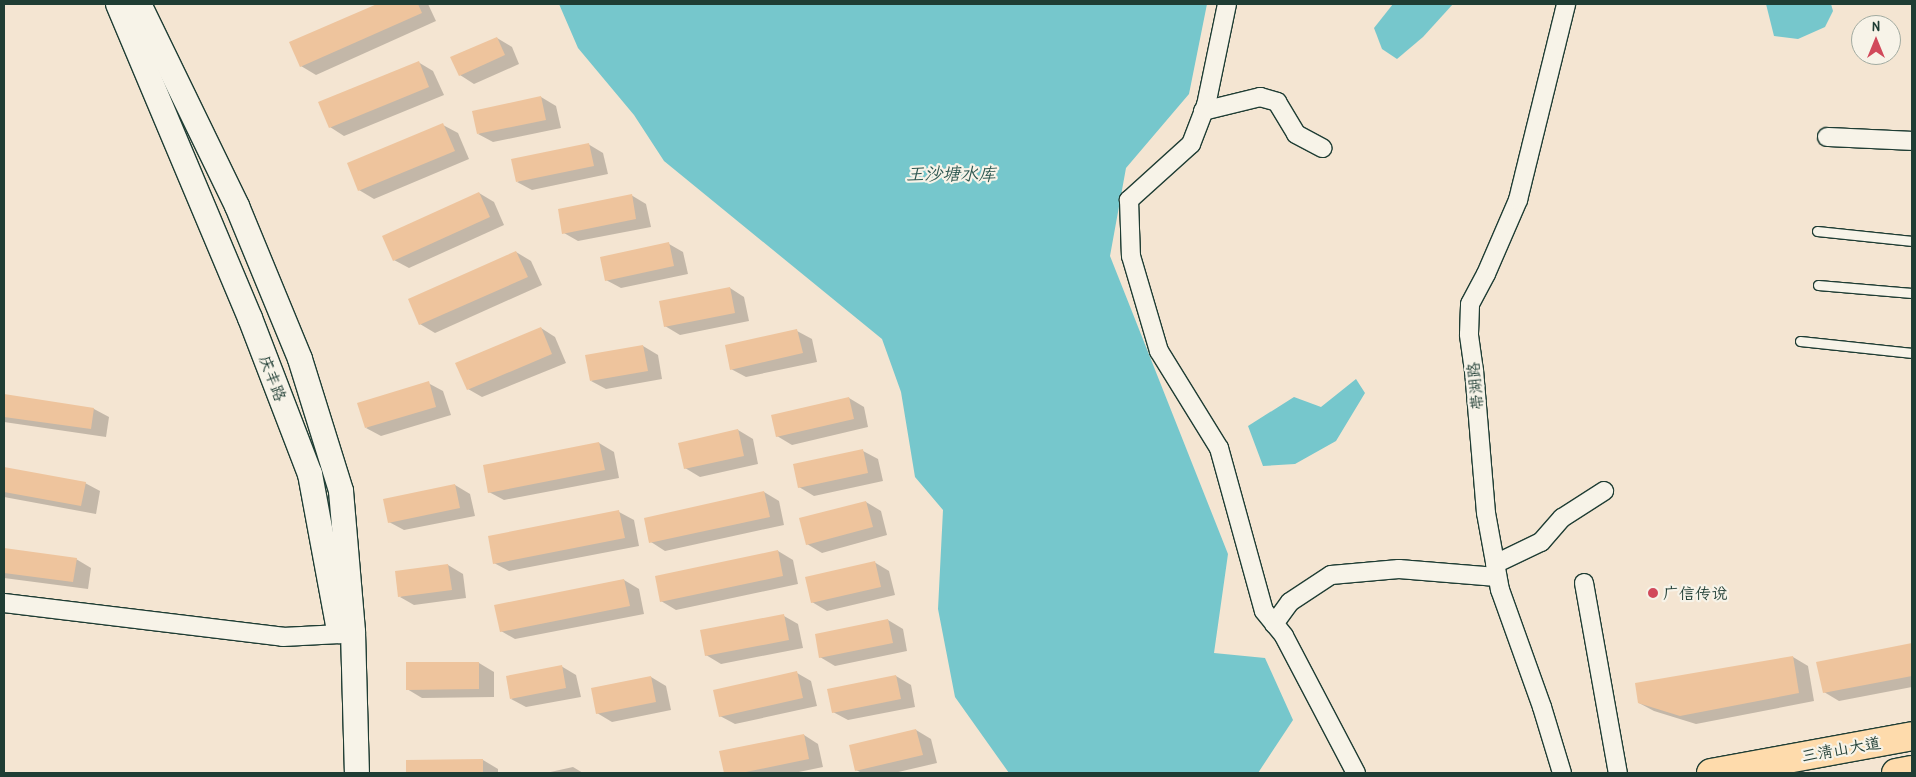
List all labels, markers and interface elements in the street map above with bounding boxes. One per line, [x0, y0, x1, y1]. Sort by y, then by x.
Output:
north arrow [1851, 15, 1901, 65]
text: N [1872, 16, 1880, 35]
water label: 王沙塘水库 [906, 163, 996, 185]
street label: 庆丰路 [255, 352, 291, 404]
street label: 带湖路 [1463, 361, 1487, 411]
place label: 广信传说 [1663, 583, 1727, 603]
marker: 广信传说 [1647, 587, 1659, 599]
street label: 三清山大道 [1800, 733, 1882, 765]

